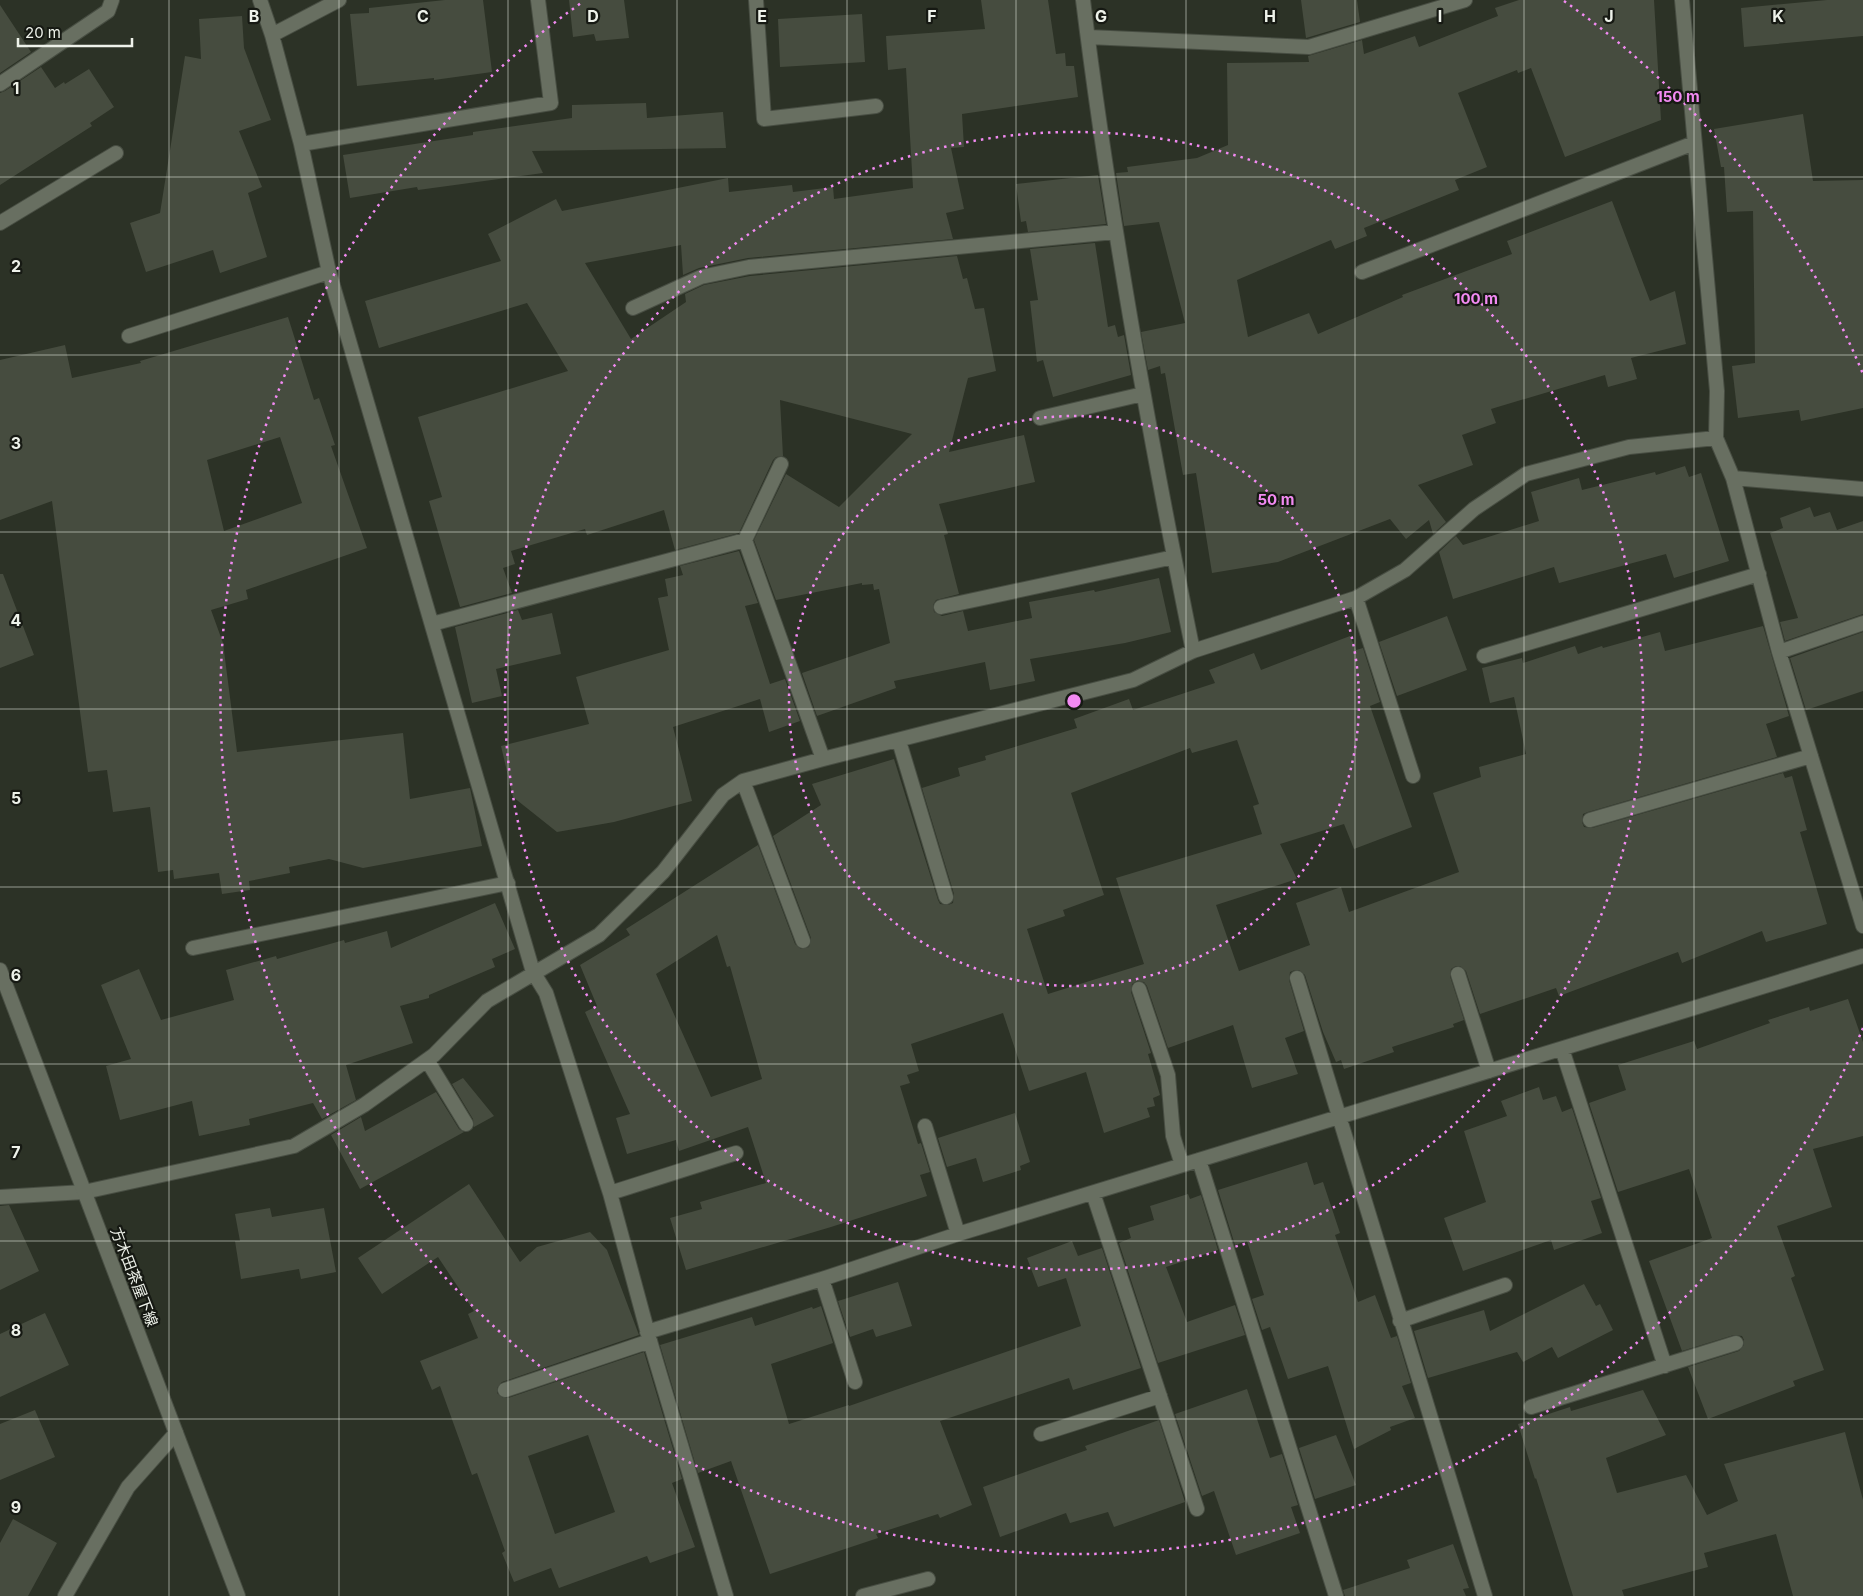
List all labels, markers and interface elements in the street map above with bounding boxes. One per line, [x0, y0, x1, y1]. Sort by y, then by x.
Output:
text: B [249, 6, 259, 26]
text: C [417, 6, 429, 26]
text: D [587, 6, 599, 26]
text: E [757, 6, 767, 26]
text: F [927, 6, 937, 26]
text: G [1095, 6, 1107, 26]
text: H [1264, 6, 1276, 26]
text: I [1438, 6, 1442, 26]
text: J [1604, 6, 1614, 26]
text: K [1772, 6, 1784, 26]
scale bar [18, 15, 131, 47]
text: 20 m [25, 23, 61, 42]
text: 1 [13, 78, 19, 98]
text: 150 m [1656, 87, 1700, 106]
text: 2 [11, 256, 21, 276]
text: 100 m [1454, 289, 1498, 308]
text: 3 [11, 433, 21, 453]
text: 50 m [1258, 490, 1294, 509]
text: 4 [11, 610, 22, 630]
centre of rings [1065, 692, 1083, 710]
text: 5 [11, 788, 21, 808]
text: 6 [11, 965, 21, 985]
text: 7 [11, 1142, 21, 1162]
street label: 方木田茶屋下線 [107, 1224, 162, 1329]
text: 8 [11, 1320, 21, 1340]
text: 9 [11, 1497, 21, 1517]

